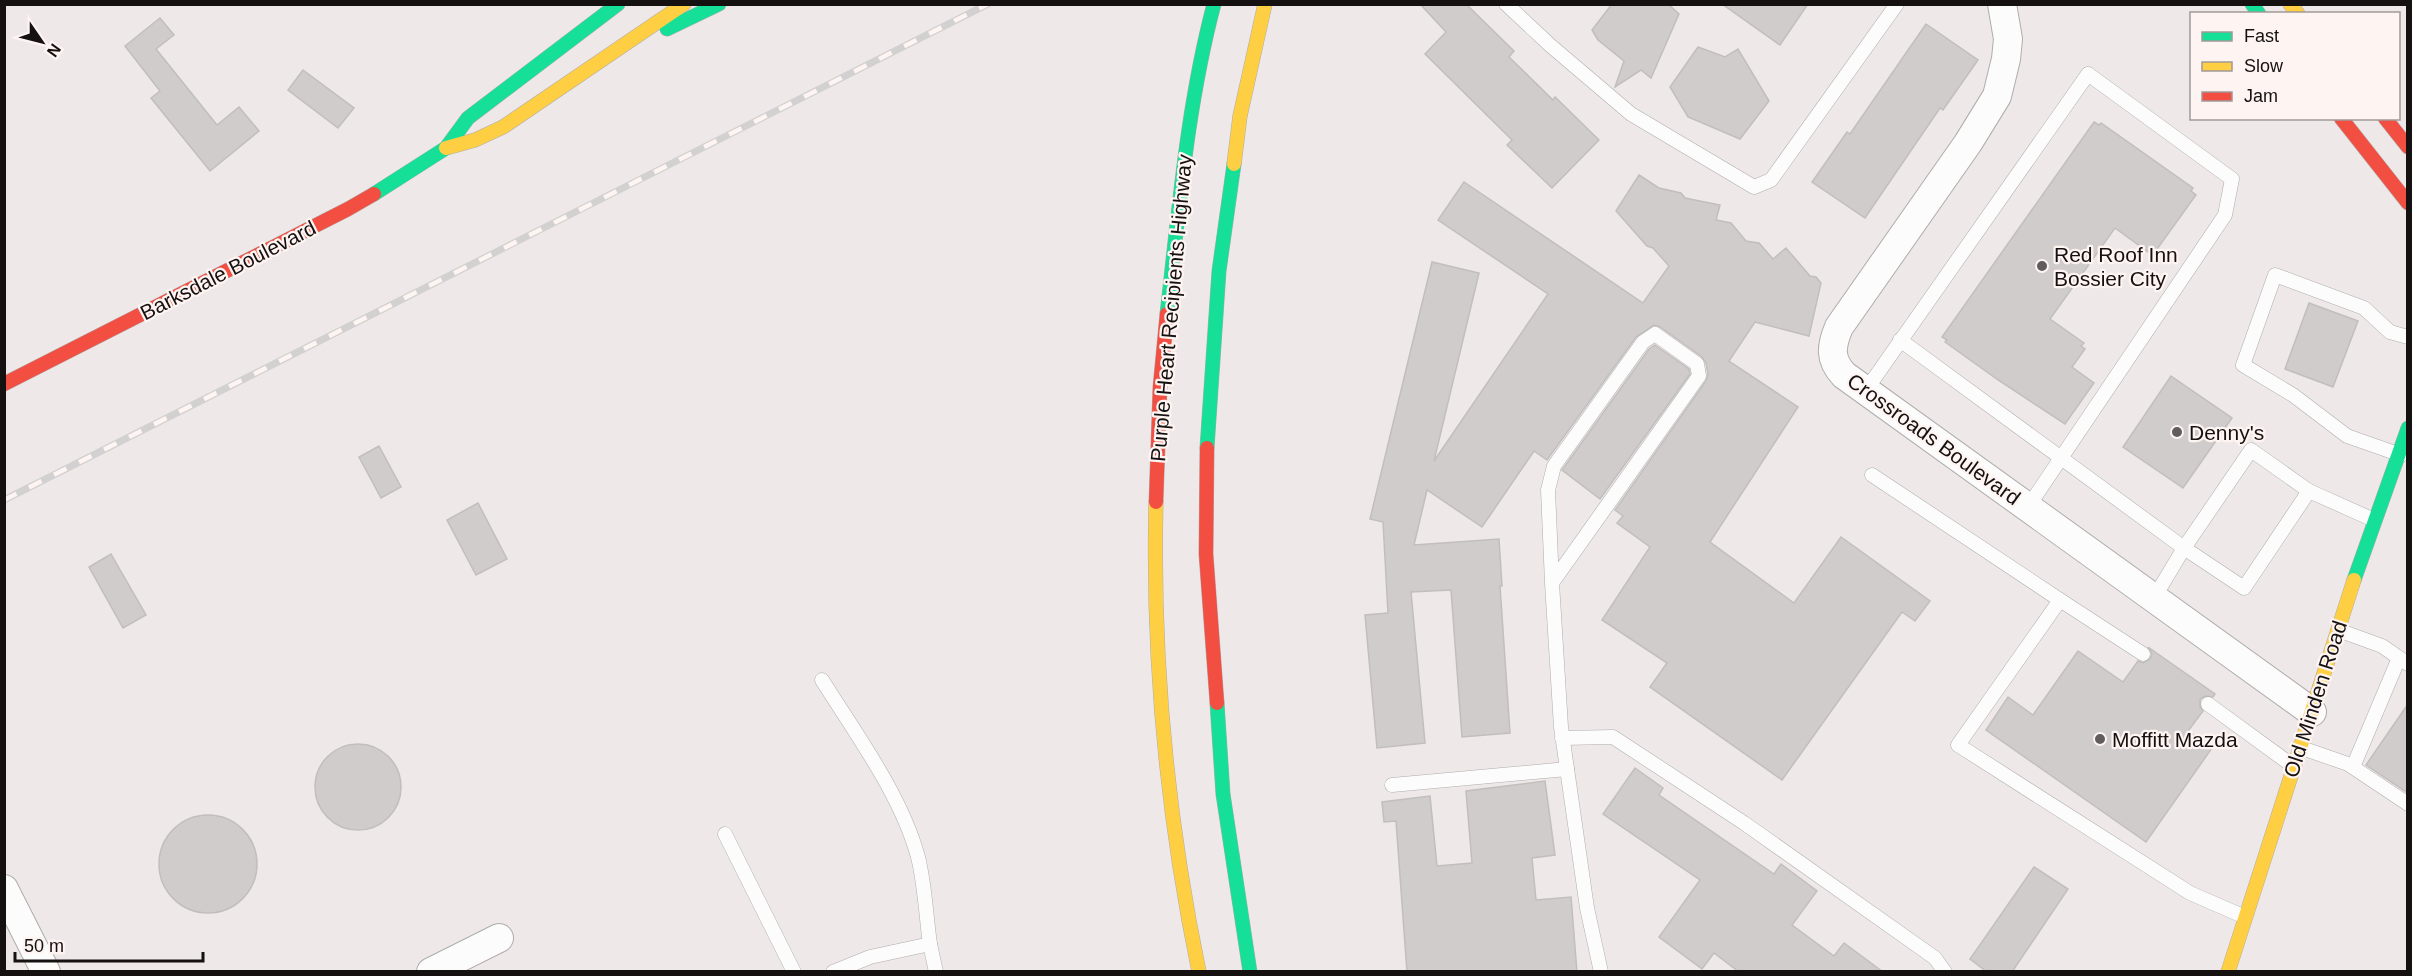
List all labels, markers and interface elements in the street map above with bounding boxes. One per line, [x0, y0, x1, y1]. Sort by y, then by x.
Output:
north arrow [12, 12, 72, 72]
legend [2190, 12, 2400, 120]
text: Fast [2244, 26, 2279, 46]
text: N [44, 41, 64, 60]
text: Slow [2244, 56, 2284, 76]
text: Jam [2244, 86, 2278, 106]
street label: Purple Heart Recipients Highway [1146, 153, 1196, 462]
street label: Barksdale Boulevard [136, 216, 320, 324]
place label: Red Roof Inn Bossier City [2054, 243, 2178, 290]
marker: Red Roof Inn Bossier City [2035, 259, 2049, 273]
street label: Crossroads Boulevard [1843, 369, 2025, 509]
place label: Denny's [2189, 421, 2264, 444]
marker: Denny's [2170, 425, 2184, 439]
street label: Old Minden Road [2279, 618, 2351, 780]
place label: Moffitt Mazda [2112, 728, 2238, 751]
marker: Moffitt Mazda [2093, 732, 2107, 746]
scale bar [15, 925, 202, 963]
text: 50 m [24, 936, 64, 956]

